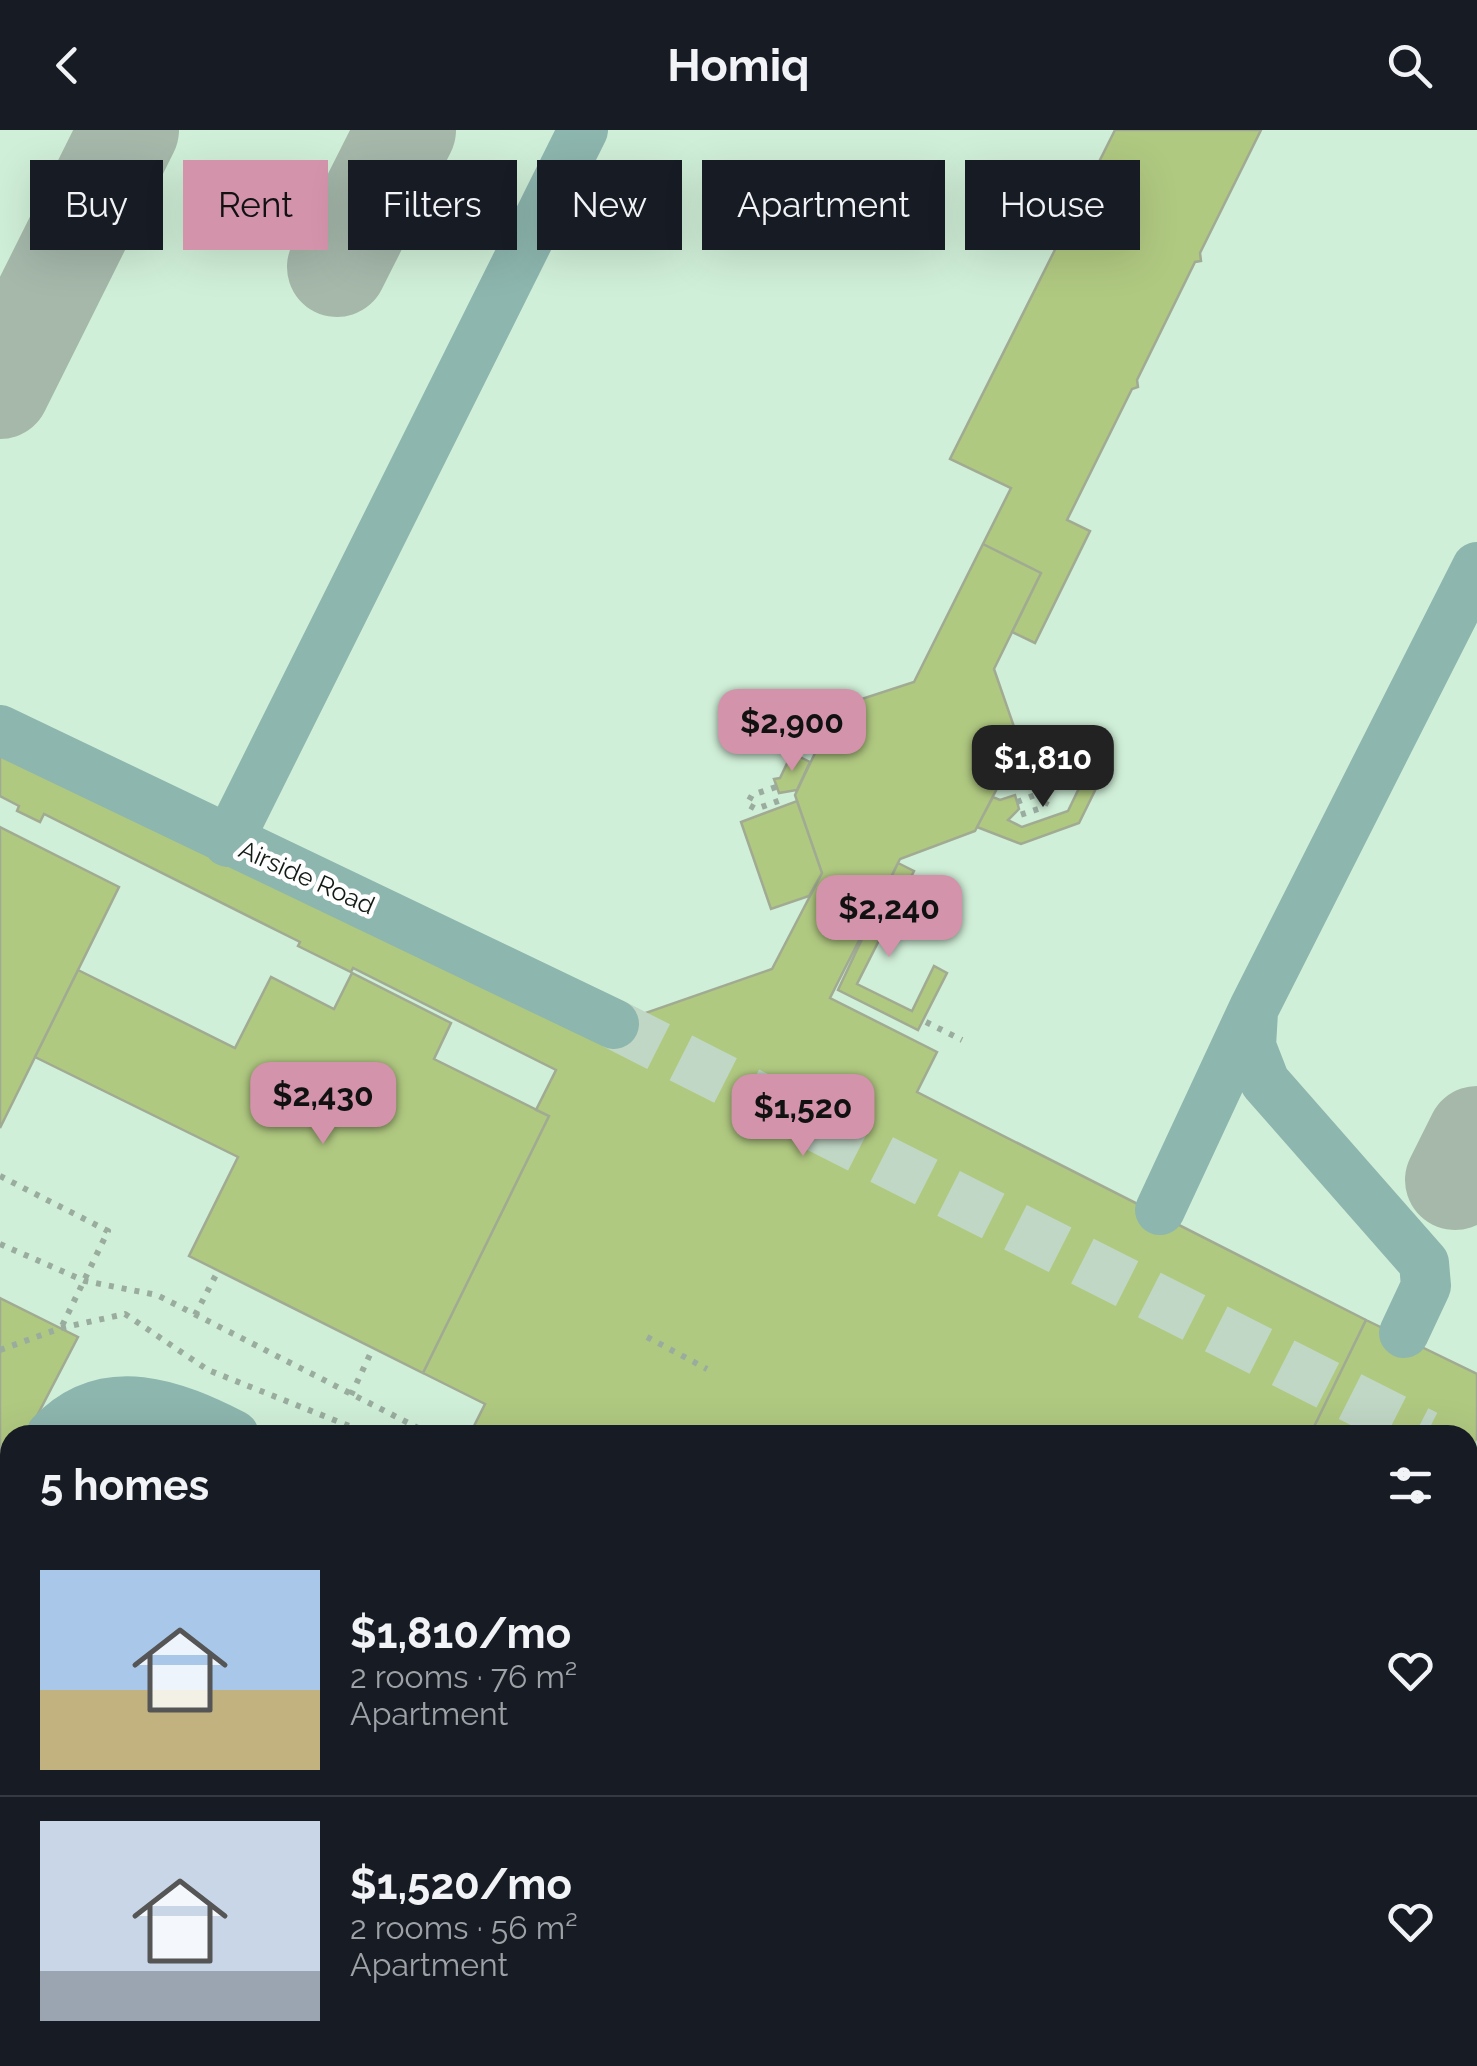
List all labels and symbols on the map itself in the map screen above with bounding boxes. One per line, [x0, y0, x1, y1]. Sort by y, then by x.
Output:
pin: $2,900 [711, 689, 873, 774]
pin: $1,810 [962, 725, 1124, 810]
street label: Airside Road [235, 834, 379, 920]
pin: $2,240 [808, 875, 970, 960]
pin: $2,430 [242, 1062, 404, 1147]
pin: $1,520 [722, 1074, 884, 1159]

